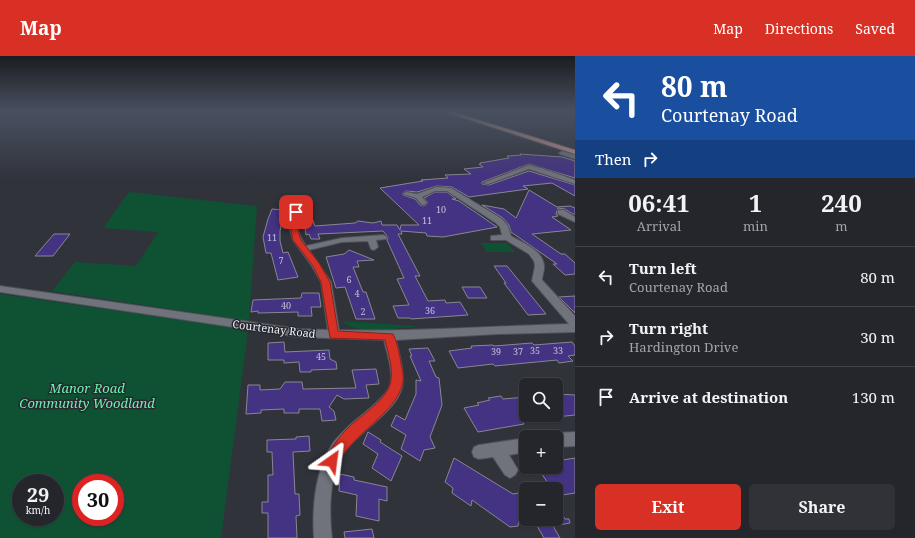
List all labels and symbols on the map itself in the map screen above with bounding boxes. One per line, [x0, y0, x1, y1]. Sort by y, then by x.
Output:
pin [279, 195, 313, 229]
house number: 10 [436, 203, 446, 216]
house number: 11 [422, 214, 432, 227]
house number: 11 [267, 231, 277, 244]
house number: 7 [278, 254, 284, 267]
house number: 6 [346, 273, 352, 286]
house number: 4 [354, 287, 360, 300]
house number: 40 [281, 299, 291, 312]
house number: 36 [425, 304, 435, 317]
house number: 2 [360, 305, 366, 318]
street label: Courtenay Road [232, 316, 317, 341]
house number: 35 [530, 344, 540, 357]
house number: 33 [553, 344, 563, 357]
house number: 39 [491, 345, 501, 358]
house number: 37 [513, 345, 523, 358]
house number: 45 [316, 350, 326, 363]
park label: Manor Road Community Woodland [19, 379, 155, 412]
position arrow [311, 440, 353, 482]
speed limit sign: 30 [72, 474, 124, 526]

